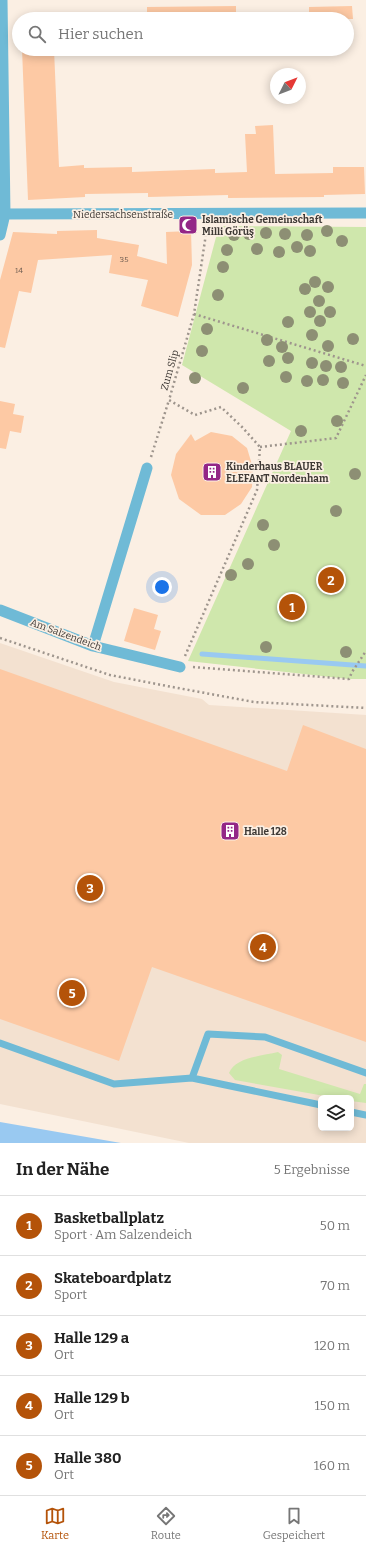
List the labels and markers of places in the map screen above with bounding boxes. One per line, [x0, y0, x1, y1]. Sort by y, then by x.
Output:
mosque icon: Islamische Gemeinschaft Milli Görüş [177, 214, 199, 236]
place label: Islamische Gemeinschaft Milli Görüş [202, 214, 323, 238]
building icon: Kinderhaus BLAUER ELEFANT Nordenham [201, 461, 223, 483]
place label: Kinderhaus BLAUER ELEFANT Nordenham [226, 461, 329, 485]
pin: 2 [318, 565, 344, 595]
pin: 1 [279, 592, 305, 622]
building icon: Halle 128 [219, 820, 241, 842]
place label: Halle 128 [244, 826, 287, 838]
pin: 3 [77, 873, 103, 903]
pin: 4 [250, 932, 276, 962]
pin: 5 [59, 978, 85, 1008]

